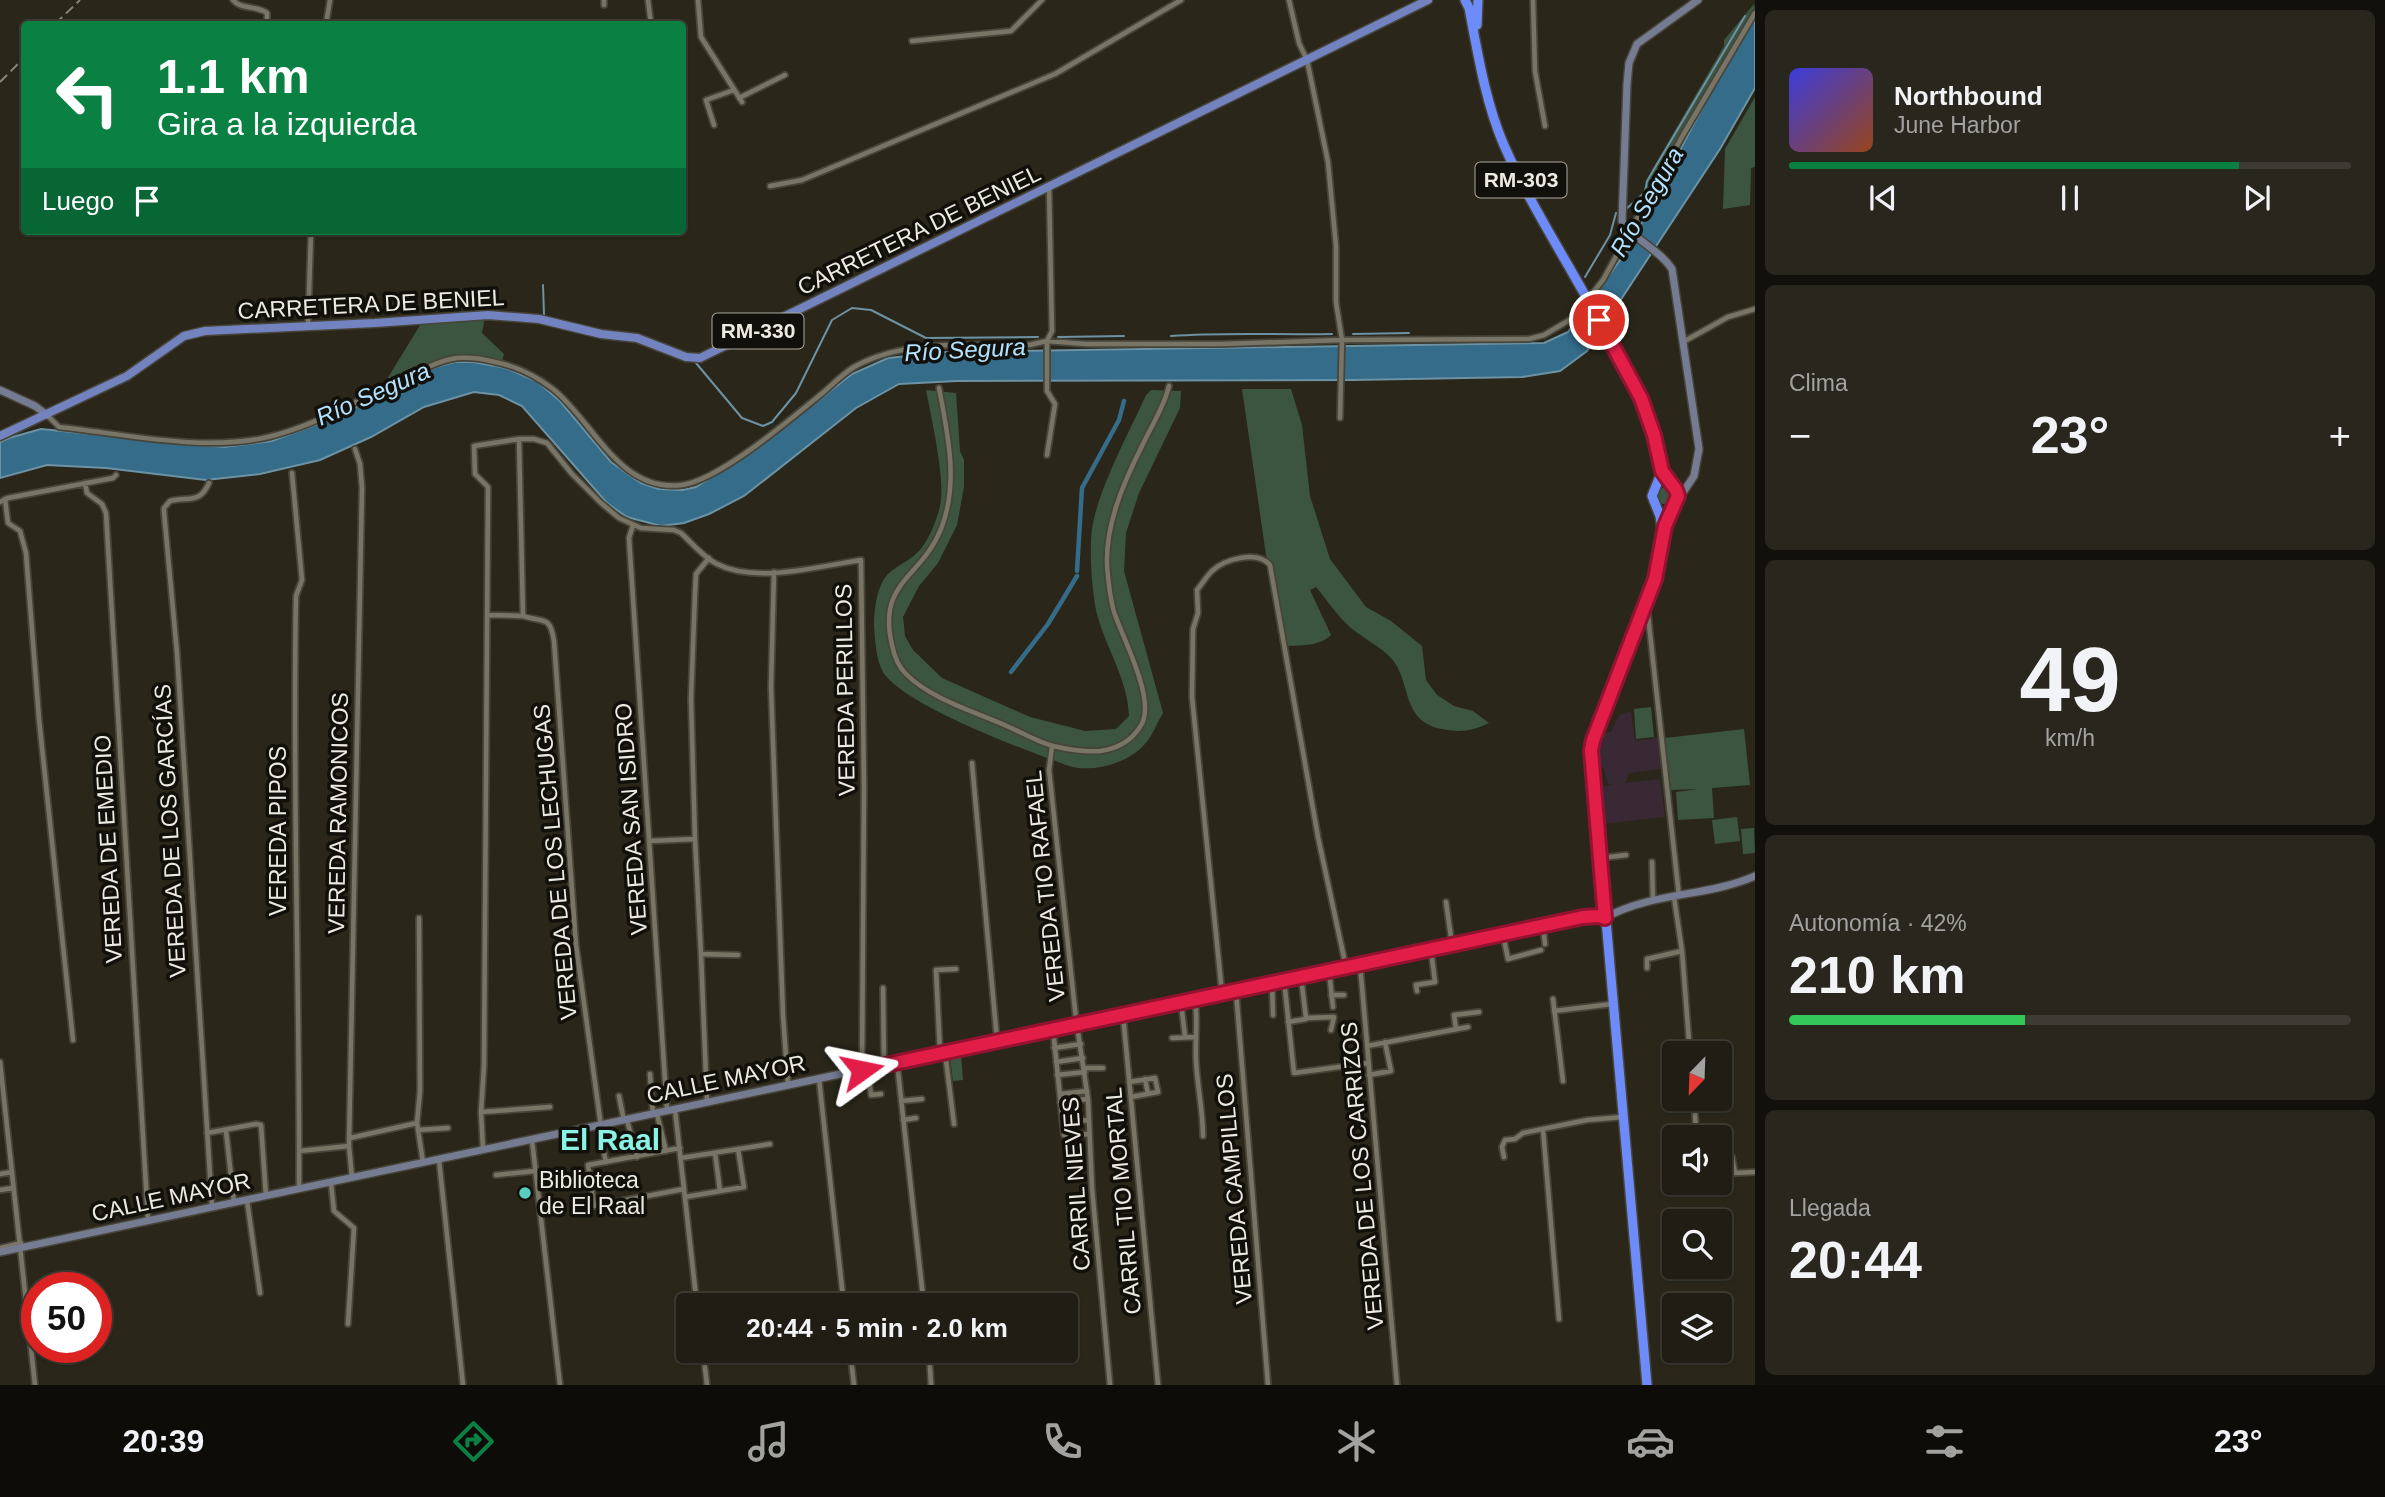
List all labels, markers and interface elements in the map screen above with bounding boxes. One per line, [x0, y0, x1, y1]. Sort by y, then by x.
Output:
icon: left [42, 49, 133, 140]
text: 1.1 km [157, 49, 310, 103]
text: Northbound [1894, 81, 2043, 111]
text: Gira a la izquierda [157, 106, 417, 142]
text: June Harbor [1894, 112, 2021, 138]
water label: Río Segura [1605, 142, 1689, 261]
street label: CARRETERA DE BENIEL [793, 160, 1045, 300]
road number: RM-303 [1476, 162, 1566, 198]
icon: previous [1864, 179, 1902, 217]
icon: pause [2051, 179, 2089, 217]
icon: next [2238, 179, 2276, 217]
icon: arrive [128, 182, 166, 220]
text: Luego [42, 186, 114, 216]
street label: CARRETERA DE BENIEL [237, 284, 505, 324]
pin [1569, 290, 1629, 350]
icon: arrive [1580, 301, 1618, 339]
road number: RM-330 [712, 314, 804, 348]
water label: Río Segura [904, 333, 1026, 366]
water label: Río Segura [312, 357, 434, 431]
text: Clima [1789, 370, 1848, 396]
text: 23° [2031, 406, 2109, 464]
text: − [1789, 415, 1811, 457]
text: + [2329, 415, 2351, 457]
street label: VEREDA PERILLOS [830, 584, 860, 796]
text: 49 [2019, 629, 2121, 730]
street label: VEREDA DE LOS GARCÍAS [149, 684, 191, 978]
street label: VEREDA RAMONICOS [323, 692, 353, 934]
street label: VEREDA SAN ISIDRO [610, 702, 652, 936]
street label: VEREDA DE LOS LECHUGAS [528, 703, 582, 1021]
text: km/h [2045, 725, 2095, 751]
street label: VEREDA DE EMEDIO [89, 734, 127, 964]
street label: VEREDA PIPOS [265, 746, 291, 916]
street label: VEREDA TIO RAFAEL [1020, 769, 1070, 1003]
text: Autonomía · 42% [1789, 910, 1967, 936]
text: 210 km [1789, 946, 1965, 1004]
street label: VEREDA DE LOS CARRIZOS [1336, 1021, 1388, 1331]
position arrow [825, 1033, 899, 1107]
north arrow [1662, 1041, 1732, 1111]
map controls [1662, 1041, 1732, 1363]
street label: CALLE MAYOR [644, 1049, 808, 1109]
street label: VEREDA CAMPILLOS [1211, 1073, 1257, 1305]
street label: CARRIL TIO MORTAL [1100, 1086, 1146, 1316]
street label: CARRIL NIEVES [1057, 1096, 1095, 1272]
district label: El Raal [560, 1123, 660, 1156]
button: sound [1662, 1125, 1732, 1195]
street label: CALLE MAYOR [89, 1167, 253, 1227]
place label: Biblioteca de El Raal [539, 1167, 645, 1219]
marker: Biblioteca de El Raal [517, 1185, 533, 1201]
text: Llegada [1789, 1195, 1871, 1221]
button: search [1662, 1209, 1732, 1279]
text: 20:44 [1789, 1231, 1922, 1289]
speed limit sign: 50 [21, 1272, 112, 1363]
button: layers [1662, 1293, 1732, 1363]
text: 20:44 · 5 min · 2.0 km [746, 1313, 1008, 1343]
icon: directions [449, 1417, 498, 1466]
icon: music [744, 1417, 793, 1466]
icon: phone [1038, 1417, 1087, 1466]
icon: climate [1332, 1417, 1381, 1466]
icon: car [1626, 1417, 1675, 1466]
icon: filters [1920, 1417, 1969, 1466]
text: 20:39 [123, 1423, 204, 1459]
text: 23° [2214, 1423, 2262, 1459]

